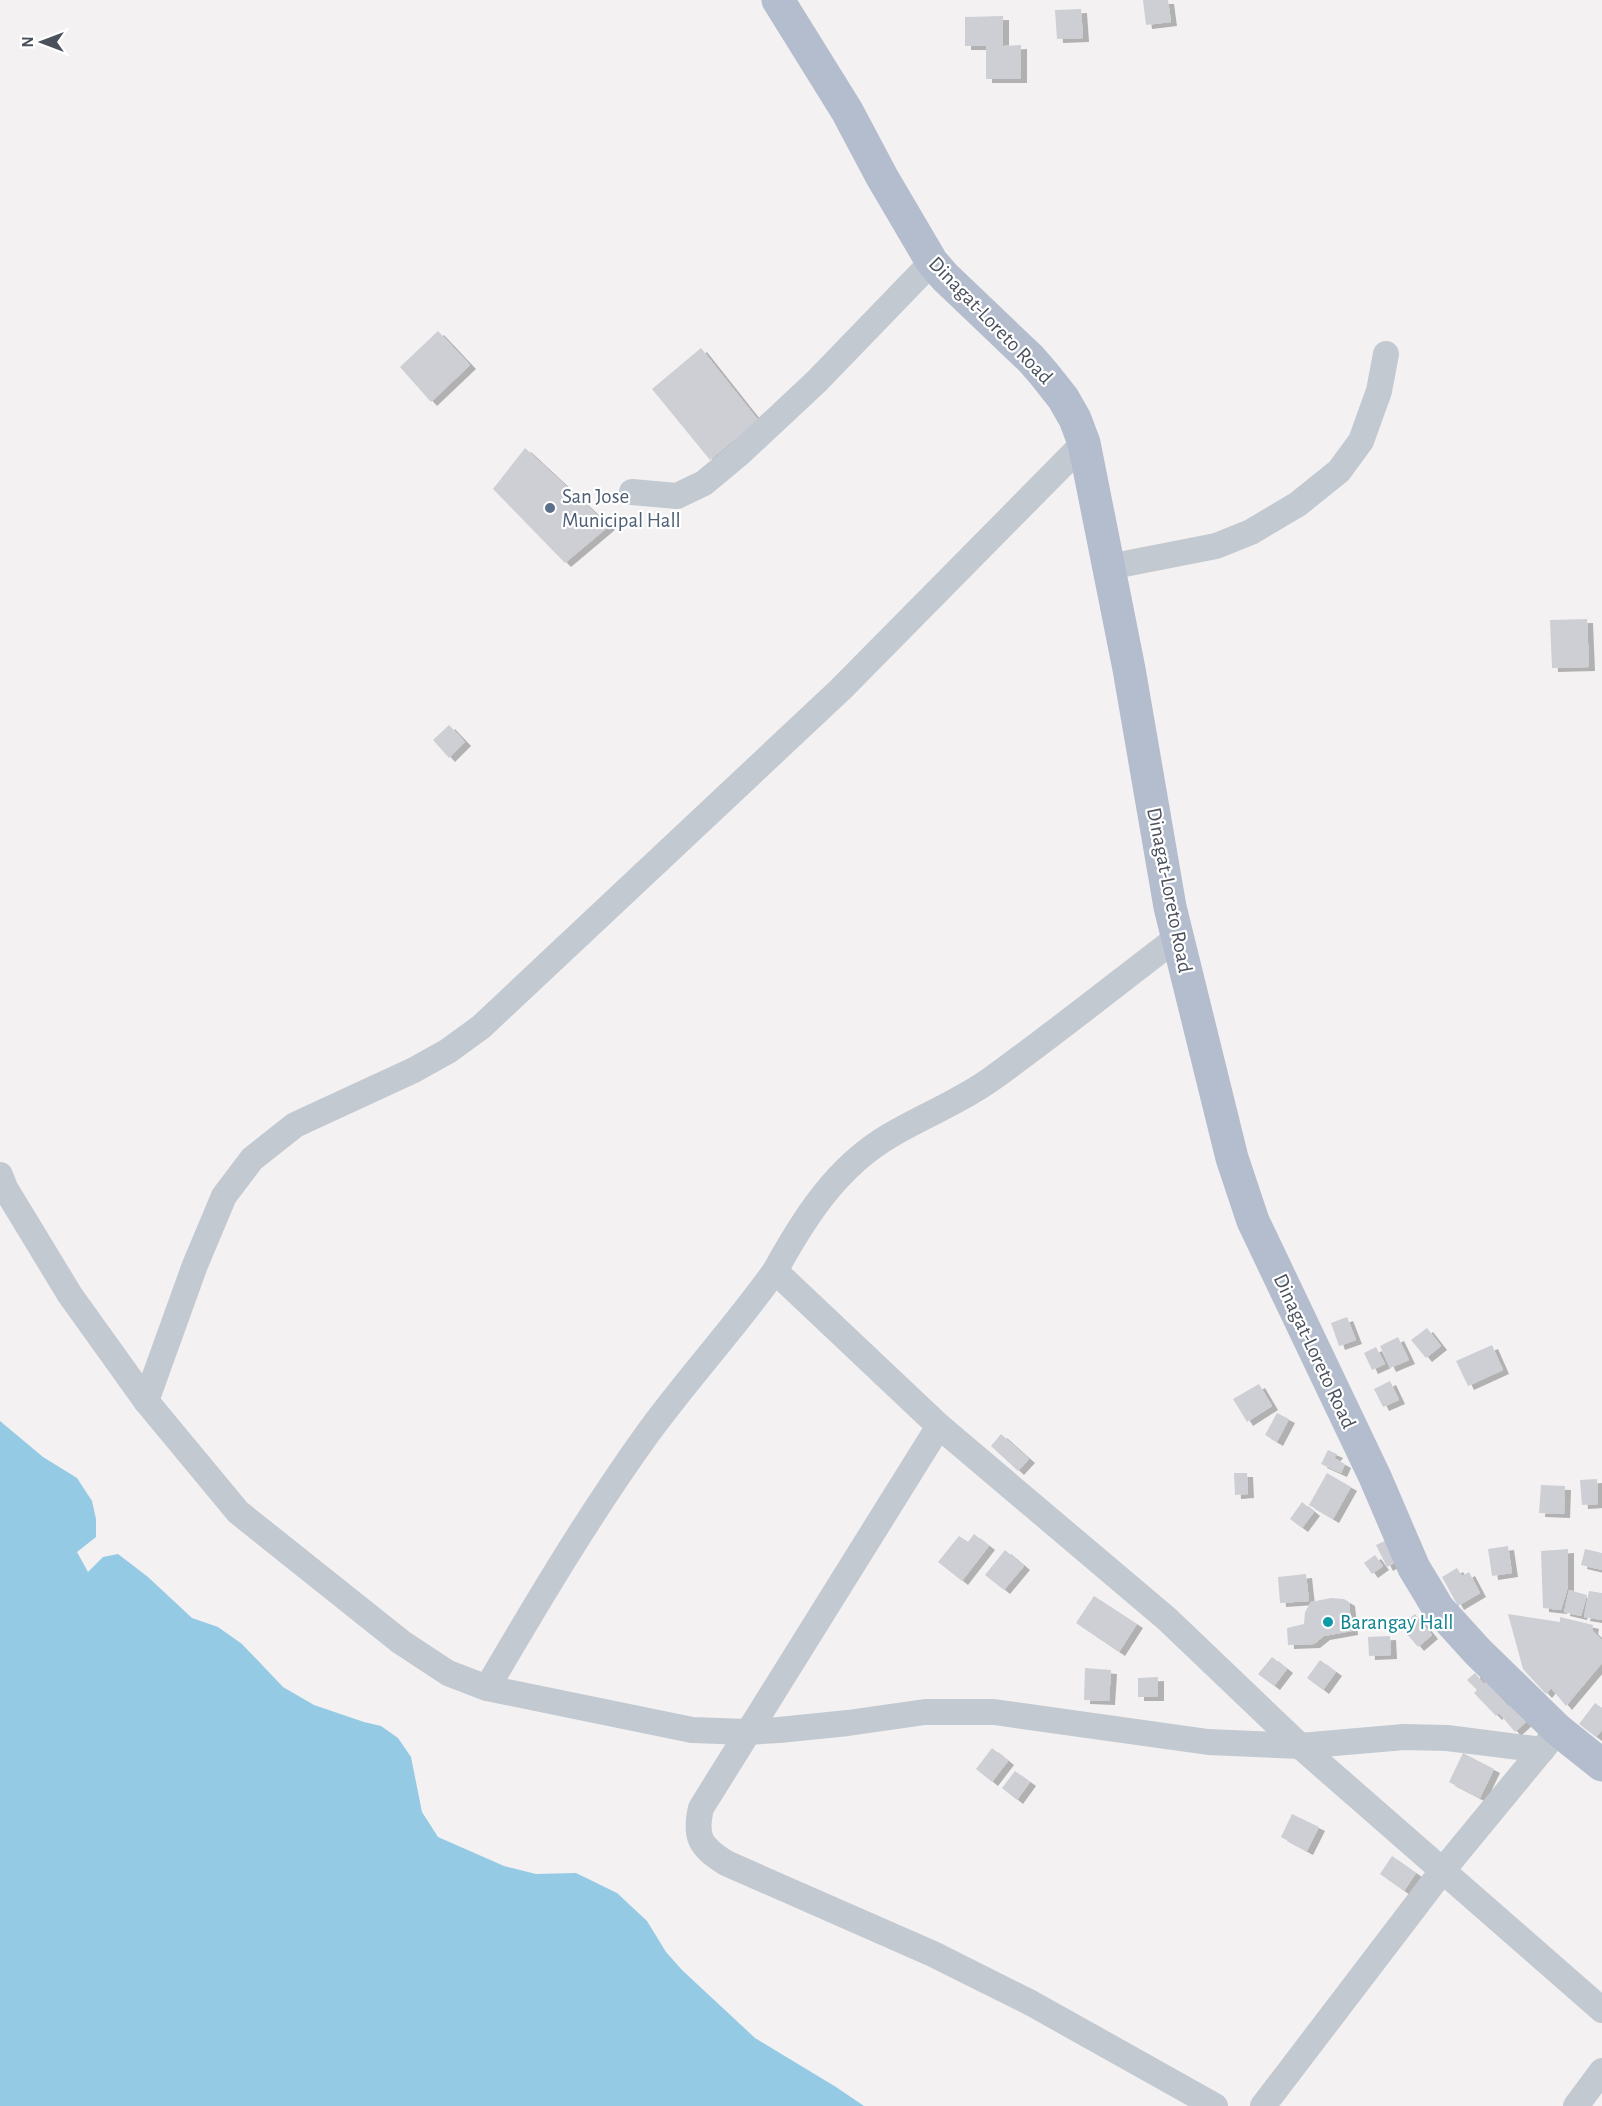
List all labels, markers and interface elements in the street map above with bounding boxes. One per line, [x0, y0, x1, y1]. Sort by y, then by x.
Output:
north arrow [12, 12, 72, 72]
text: N [20, 36, 36, 48]
street label: Dinagat-Loreto Road [925, 253, 1057, 388]
place label: San Jose Municipal Hall [562, 486, 681, 531]
marker: San Jose Municipal Hall [543, 501, 557, 515]
street label: Dinagat-Loreto Road [1143, 806, 1196, 975]
street label: Dinagat-Loreto Road [1270, 1271, 1360, 1432]
place label: Barangay Hall [1340, 1612, 1454, 1633]
marker: Barangay Hall [1321, 1615, 1335, 1629]

